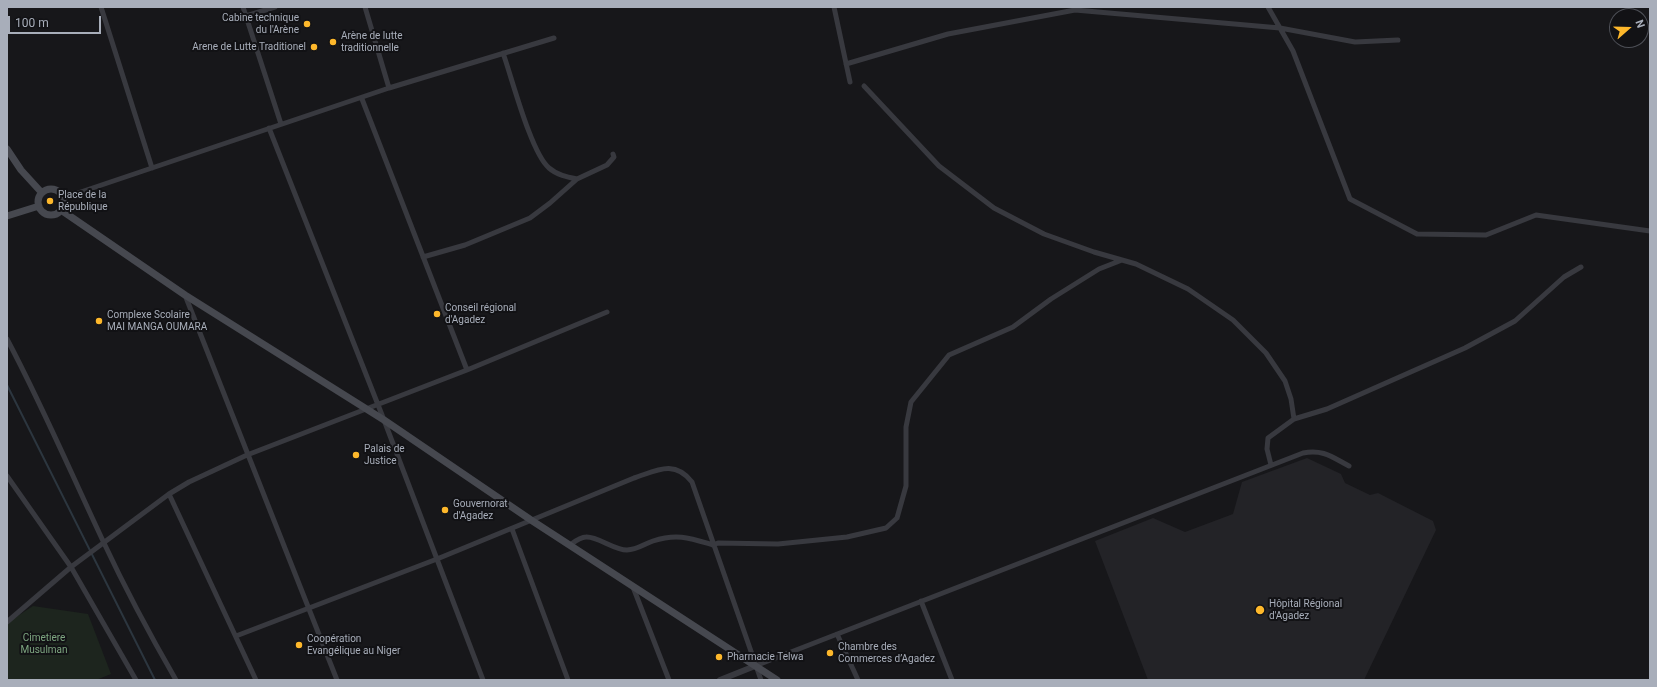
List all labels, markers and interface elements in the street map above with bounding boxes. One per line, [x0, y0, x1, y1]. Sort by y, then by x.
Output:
scale bar [10, 8, 103, 34]
north arrow [1609, 8, 1649, 48]
place label: Cabine technique du l'Arène [222, 12, 299, 36]
text: 100 m [15, 16, 49, 30]
text: N [1632, 18, 1647, 30]
marker: Cabine technique du l'Arène [302, 19, 312, 29]
place label: Arène de lutte traditionnelle [341, 30, 403, 54]
marker: Arène de lutte traditionnelle [328, 37, 338, 47]
place label: Arene de Lutte Traditionel [192, 41, 306, 53]
marker: Arene de Lutte Traditionel [309, 42, 319, 52]
place label: Place de la République [58, 189, 108, 212]
marker: Place de la République [45, 196, 55, 206]
place label: Conseil régional d'Agadez [445, 302, 516, 326]
place label: Complexe Scolaire MAI MANGA OUMARA [107, 309, 207, 332]
marker: Conseil régional d'Agadez [432, 309, 442, 319]
marker: Complexe Scolaire MAI MANGA OUMARA [94, 316, 104, 326]
place label: Palais de Justice [364, 443, 405, 466]
marker: Palais de Justice [351, 450, 361, 460]
place label: Gouvernorat d'Agadez [453, 498, 508, 522]
marker: Gouvernorat d'Agadez [440, 505, 450, 515]
place label: Hôpital Régional d'Agadez [1269, 598, 1342, 622]
marker: Hôpital Régional d'Agadez [1254, 604, 1266, 616]
park label: Cimetiere Musulman [20, 632, 68, 656]
place label: Coopération Evangélique au Niger [307, 633, 400, 656]
marker: Coopération Evangélique au Niger [294, 640, 304, 650]
place label: Chambre des Commerces d’Agadez [838, 641, 935, 664]
marker: Chambre des Commerces d’Agadez [825, 648, 835, 658]
place label: Pharmacie Telwa [727, 651, 803, 663]
marker: Pharmacie Telwa [714, 652, 724, 662]

